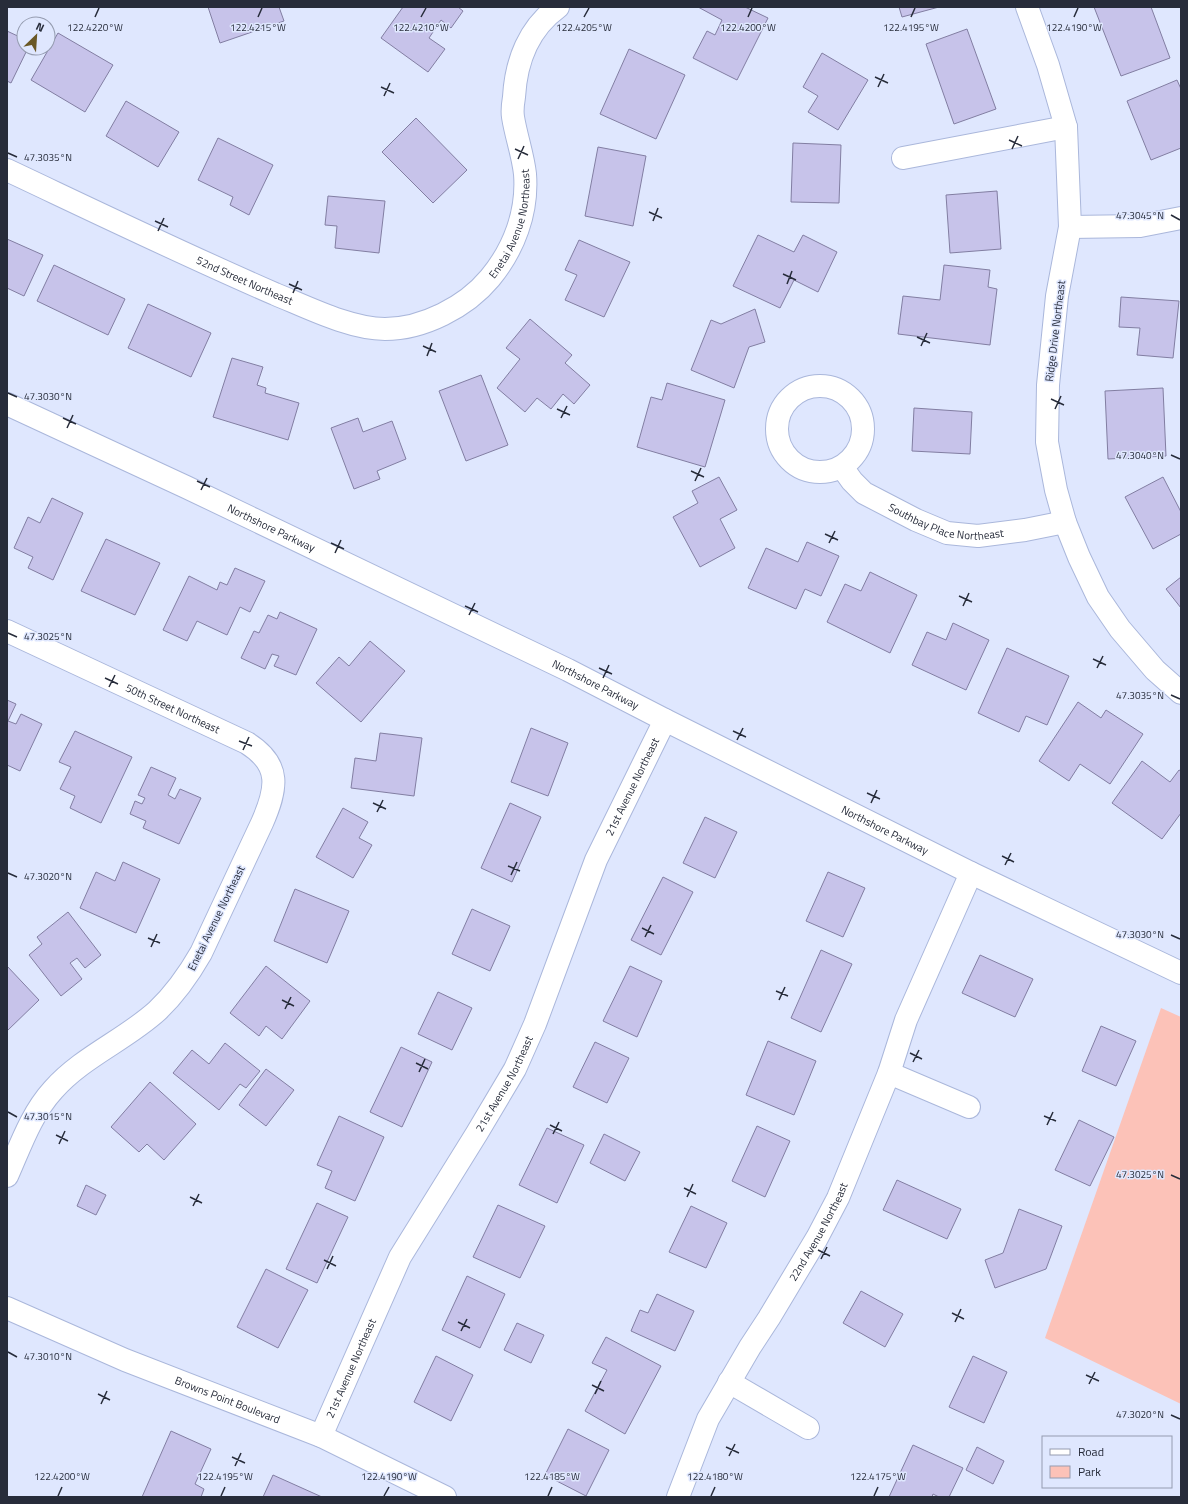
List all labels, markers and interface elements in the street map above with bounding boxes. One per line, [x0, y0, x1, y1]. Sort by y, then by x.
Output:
north arrow [16, 16, 56, 56]
text: N [33, 18, 47, 36]
text: 122.4220°W [67, 20, 123, 35]
text: 122.4215°W [230, 20, 286, 35]
text: 122.4210°W [393, 20, 449, 35]
text: 122.4205°W [556, 20, 612, 35]
text: 122.4200°W [720, 20, 776, 35]
text: 122.4195°W [883, 20, 939, 35]
text: 122.4190°W [1046, 20, 1102, 35]
text: 47.3035°N [24, 150, 72, 165]
street label: Enetai Avenue Northeast [485, 168, 533, 282]
text: 47.3045°N [1116, 208, 1164, 223]
street label: 52nd Street Northeast [194, 252, 296, 309]
street label: Ridge Drive Northeast [1041, 279, 1069, 383]
text: 47.3030°N [24, 389, 72, 404]
text: 47.3040°N [1116, 448, 1164, 463]
street label: Southbay Place Northeast [886, 499, 1005, 544]
street label: Northshore Parkway [225, 500, 319, 556]
text: 47.3025°N [24, 629, 72, 644]
street label: Northshore Parkway [550, 656, 642, 714]
street label: 50th Street Northeast [123, 680, 223, 737]
text: 47.3035°N [1116, 688, 1164, 703]
street label: 21st Avenue Northeast [601, 735, 663, 838]
street label: Northshore Parkway [839, 801, 932, 859]
street label: Enetai Avenue Northeast [184, 863, 249, 973]
text: 47.3020°N [24, 869, 72, 884]
text: 47.3030°N [1116, 927, 1164, 942]
street label: 21st Avenue Northeast [471, 1033, 537, 1135]
text: 47.3015°N [24, 1109, 72, 1124]
text: 47.3025°N [1116, 1167, 1164, 1182]
street label: 22nd Avenue Northeast [785, 1180, 852, 1284]
street label: 21st Avenue Northeast [322, 1316, 380, 1421]
text: 47.3010°N [24, 1349, 72, 1364]
street label: Browns Point Boulevard [173, 1372, 283, 1427]
text: 47.3020°N [1116, 1407, 1164, 1422]
legend [1042, 1436, 1172, 1488]
text: Road [1078, 1442, 1104, 1461]
text: Park [1078, 1462, 1101, 1481]
text: 122.4200°W [34, 1469, 90, 1484]
text: 122.4195°W [197, 1469, 253, 1484]
text: 122.4190°W [361, 1469, 417, 1484]
text: 122.4185°W [524, 1469, 580, 1484]
text: 122.4180°W [687, 1469, 743, 1484]
text: 122.4175°W [850, 1469, 906, 1484]

